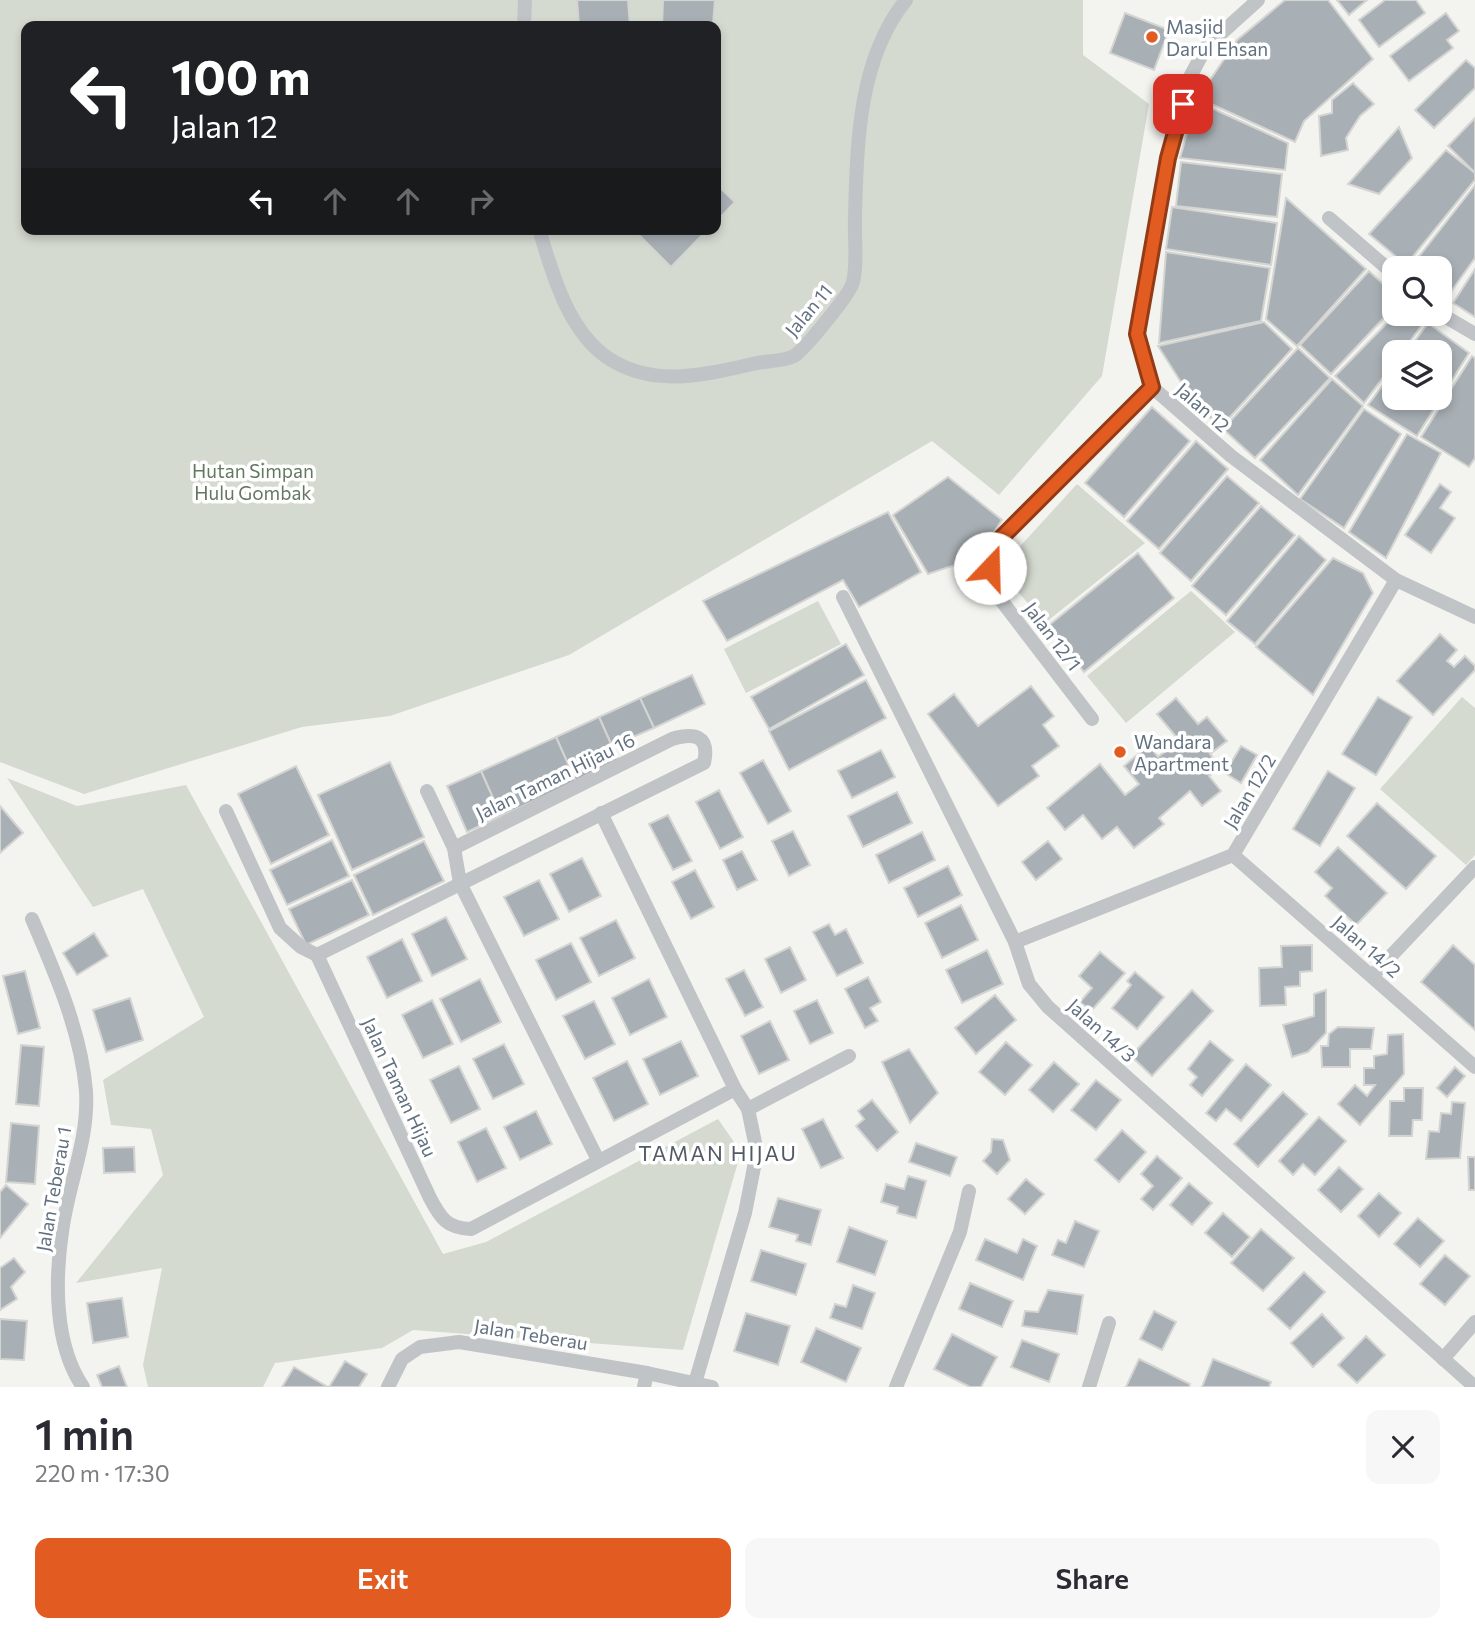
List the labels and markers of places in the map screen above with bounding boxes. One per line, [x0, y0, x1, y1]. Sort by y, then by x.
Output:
place label: Masjid Darul Ehsan [1166, 15, 1268, 60]
marker: Masjid Darul Ehsan [1144, 29, 1160, 45]
pin [1153, 74, 1213, 134]
place label: Wandara Apartment [1134, 730, 1229, 775]
marker: Wandara Apartment [1112, 744, 1128, 760]

